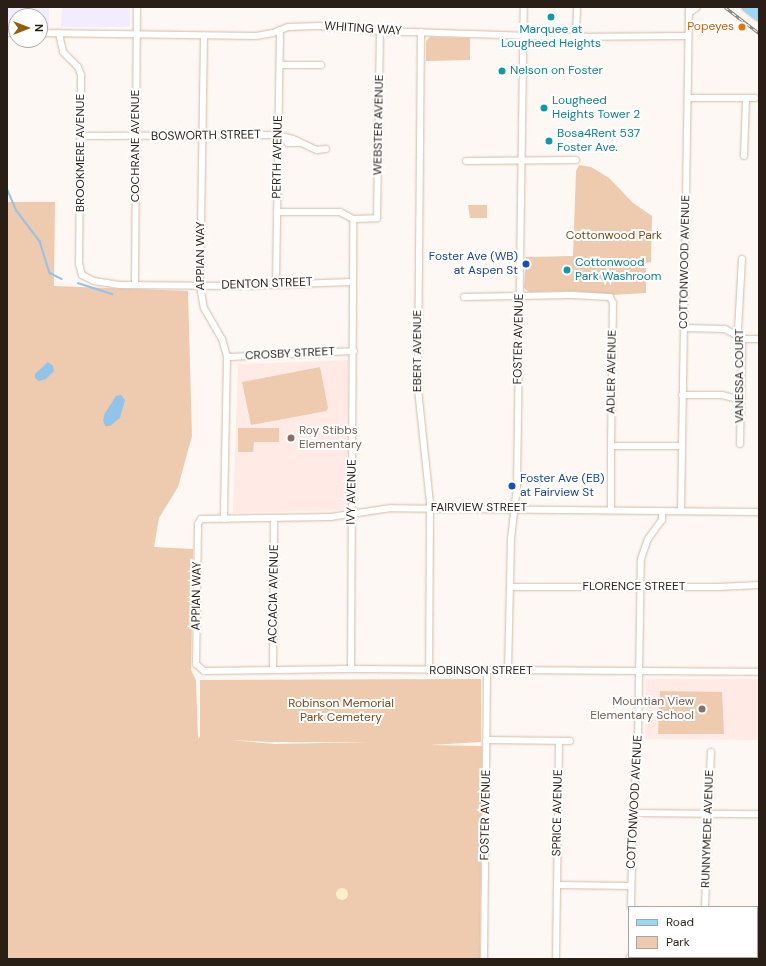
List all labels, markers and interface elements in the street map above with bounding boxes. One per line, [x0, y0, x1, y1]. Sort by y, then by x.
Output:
north arrow [8, 8, 48, 48]
marker: Marquee at Lougheed Heights [546, 12, 556, 22]
street label: WHITING WAY [324, 19, 402, 39]
place label: Popeyes [687, 20, 734, 34]
marker: Popeyes [737, 22, 747, 32]
place label: Marquee at Lougheed Heights [501, 23, 601, 51]
text: N [32, 24, 46, 32]
place label: Nelson on Foster [510, 64, 603, 78]
marker: Nelson on Foster [497, 66, 507, 76]
street label: WEBSTER AVENUE [371, 75, 387, 175]
street label: COCHRANE AVENUE [129, 90, 143, 202]
street label: BROOKMERE AVENUE [74, 94, 88, 212]
place label: Lougheed Heights Tower 2 [552, 94, 640, 122]
marker: Lougheed Heights Tower 2 [539, 103, 549, 113]
street label: PERTH AVENUE [270, 115, 286, 199]
place label: Bosa4Rent 537 Foster Ave. [557, 127, 640, 155]
street label: BOSWORTH STREET [151, 128, 261, 144]
marker: Bosa4Rent 537 Foster Ave. [544, 136, 554, 146]
street label: COTTONWOOD AVENUE [677, 195, 693, 329]
street label: APPIAN WAY [194, 222, 208, 290]
park label: Cottonwood Park [566, 229, 662, 243]
place label: Foster Ave (WB) at Aspen St [429, 250, 518, 278]
place label: Cottonwood Park Washroom [575, 256, 662, 284]
marker: Foster Ave (WB) at Aspen St [521, 259, 531, 269]
marker: Cottonwood Park Washroom [562, 265, 572, 275]
street label: DENTON STREET [221, 275, 313, 293]
street label: FOSTER AVENUE [511, 293, 527, 385]
street label: EBERT AVENUE [411, 310, 425, 392]
street label: VANESSA COURT [733, 329, 747, 423]
street label: ADLER AVENUE [604, 330, 620, 414]
street label: CROSBY STREET [245, 344, 335, 364]
place label: Roy Stibbs Elementary [299, 424, 362, 452]
marker: Roy Stibbs Elementary [286, 433, 296, 443]
street label: IVY AVENUE [344, 459, 360, 525]
place label: Foster Ave (EB) at Fairview St [520, 472, 604, 500]
marker: Foster Ave (EB) at Fairview St [507, 481, 517, 491]
street label: FAIRVIEW STREET [431, 501, 527, 515]
street label: ACCACIA AVENUE [266, 544, 282, 644]
street label: APPIAN WAY [189, 561, 205, 631]
street label: FLORENCE STREET [583, 580, 685, 594]
street label: ROBINSON STREET [429, 664, 533, 678]
place label: Mountian View Elementary School [590, 695, 694, 723]
park label: Robinson Memorial Park Cemetery [288, 697, 394, 725]
marker: Mountian View Elementary School [697, 704, 707, 714]
street label: COTTONWOOD AVENUE [624, 735, 646, 869]
street label: FOSTER AVENUE [478, 769, 494, 861]
street label: SPRICE AVENUE [550, 769, 566, 857]
street label: RUNNYMEDE AVENUE [699, 770, 717, 888]
legend [628, 906, 758, 958]
text: Road [666, 914, 694, 930]
text: Park [666, 934, 690, 950]

